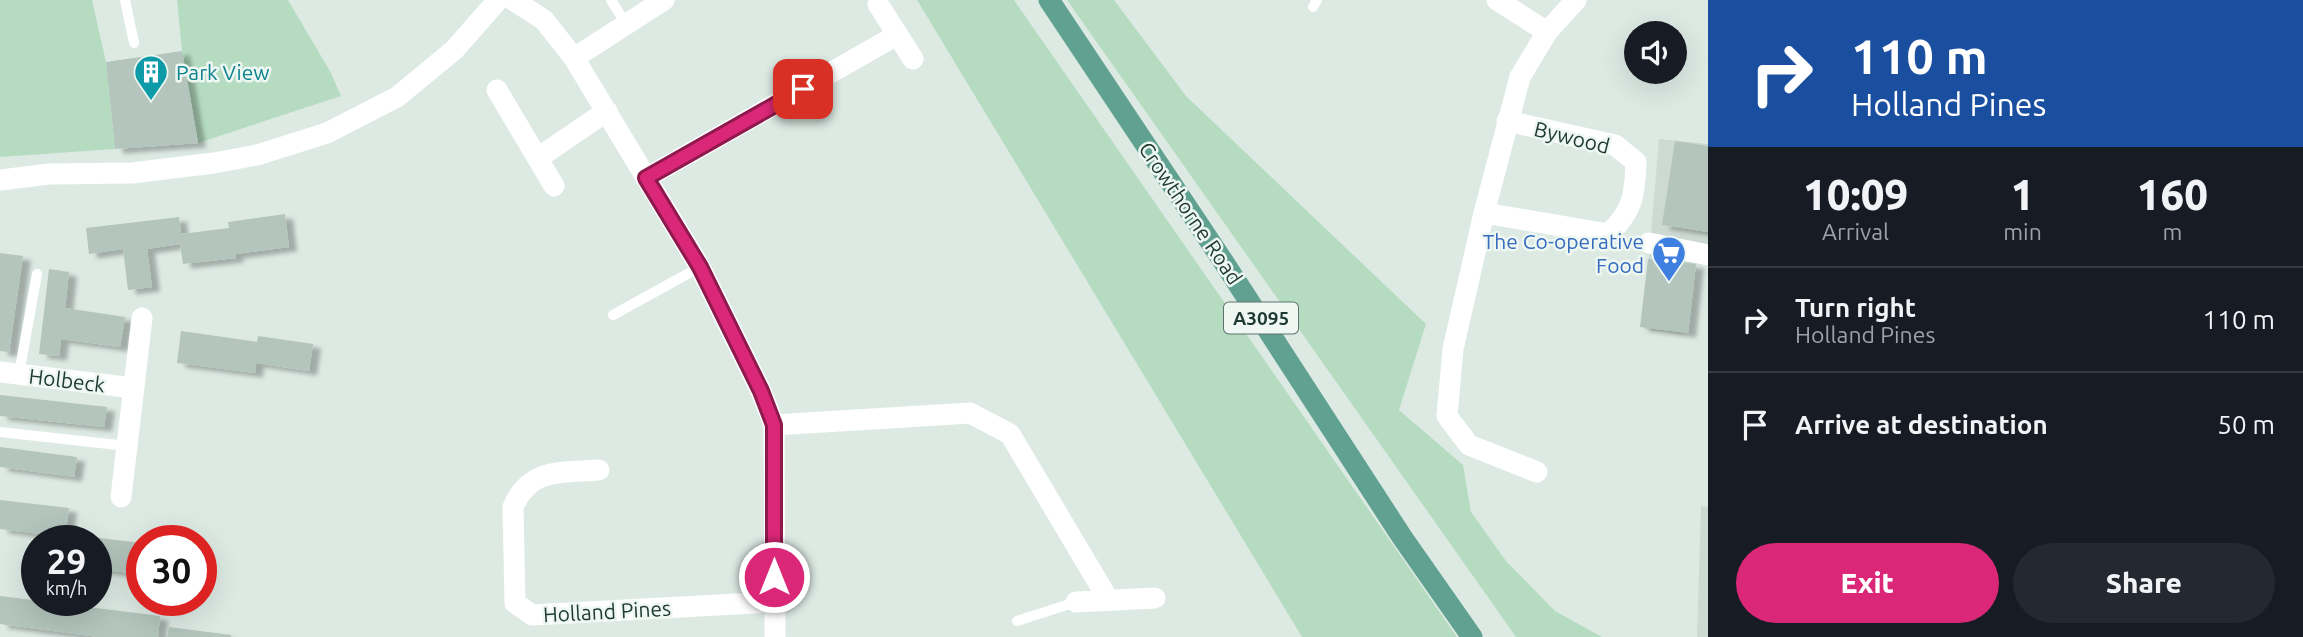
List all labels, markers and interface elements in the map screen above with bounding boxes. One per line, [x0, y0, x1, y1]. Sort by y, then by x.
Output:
map controls [1624, 21, 1687, 84]
button: sound [1624, 21, 1687, 84]
icon: right [1736, 28, 1827, 119]
text: 110 m [1851, 28, 1988, 83]
building icon: Park View [132, 53, 170, 102]
pin [773, 59, 833, 119]
place label: Park View [176, 60, 270, 84]
icon: arrive [784, 70, 822, 108]
text: Holland Pines [1851, 86, 2046, 122]
street label: Bywood [1532, 116, 1612, 158]
street label: Crowthorne Road [1134, 137, 1248, 289]
text: 10:09 [1803, 171, 1908, 218]
text: 1 [2011, 171, 2034, 218]
text: 160 [2137, 171, 2208, 218]
text: Arrival [1822, 219, 1889, 244]
text: min [2003, 219, 2042, 244]
text: m [2162, 219, 2182, 244]
place label: The Co-operative Food [1483, 229, 1644, 277]
supermarket icon: The Co-operative Food [1650, 234, 1688, 283]
text: Turn right [1795, 293, 1916, 322]
icon: right [1736, 301, 1774, 339]
road number: A3095 [1224, 302, 1298, 334]
text: 110 m [2203, 305, 2275, 334]
text: Holland Pines [1795, 322, 1935, 347]
street label: Holbeck [27, 363, 107, 397]
icon: arrive [1736, 406, 1774, 444]
text: Arrive at destination [1795, 410, 2048, 439]
text: 50 m [2217, 410, 2275, 439]
speed limit sign: 30 [126, 525, 217, 616]
position arrow [737, 540, 811, 614]
text: 29 [47, 541, 86, 581]
button: Exit [1736, 543, 1999, 623]
button: Share [2013, 543, 2275, 623]
text: km/h [46, 578, 87, 598]
street label: Holland Pines [542, 596, 672, 626]

